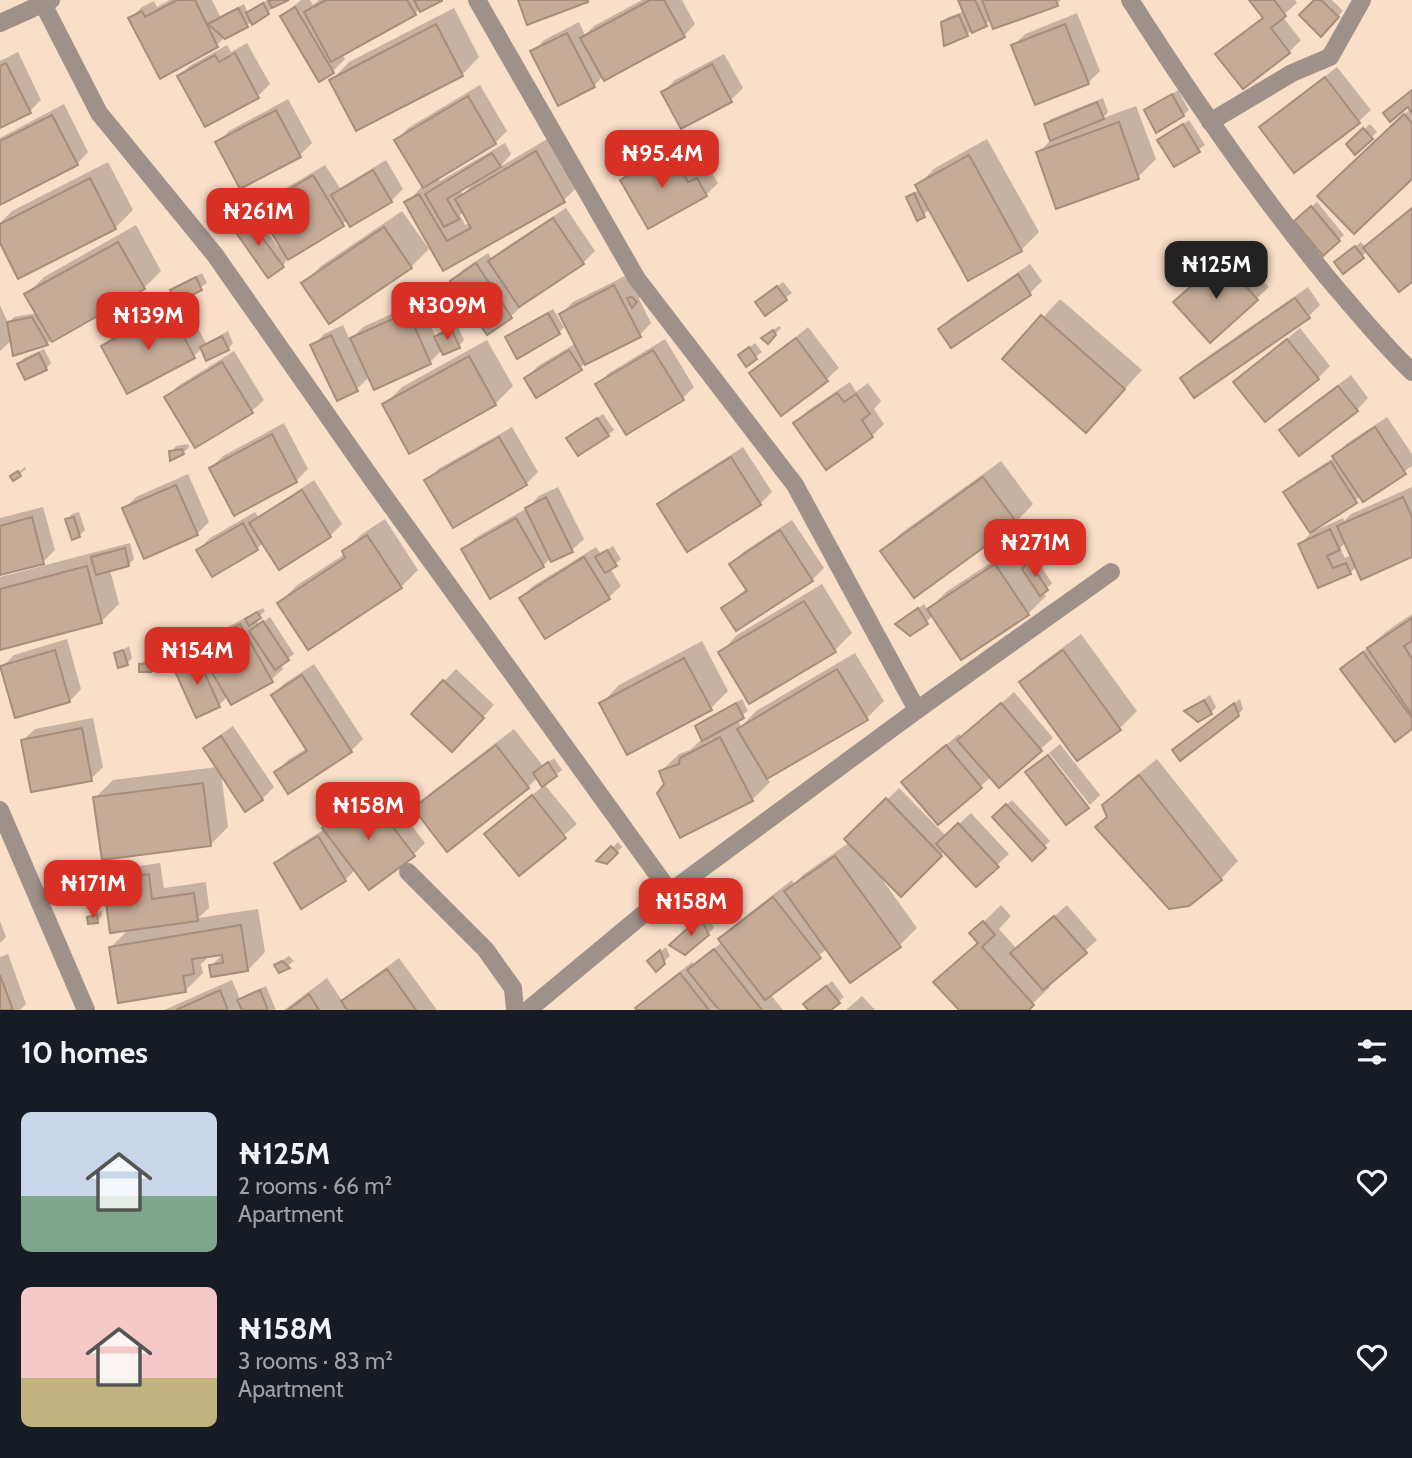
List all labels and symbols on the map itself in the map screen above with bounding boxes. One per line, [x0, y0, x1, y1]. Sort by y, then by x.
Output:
pin: ₦95.4M [605, 130, 719, 190]
pin: ₦261M [209, 188, 307, 248]
pin: ₦125M [1167, 242, 1265, 301]
pin: ₦309M [398, 282, 496, 342]
pin: ₦139M [99, 292, 197, 352]
pin: ₦271M [986, 520, 1084, 579]
pin: ₦154M [148, 628, 246, 687]
pin: ₦158M [319, 782, 417, 842]
pin: ₦171M [44, 860, 142, 920]
pin: ₦158M [642, 878, 740, 938]

